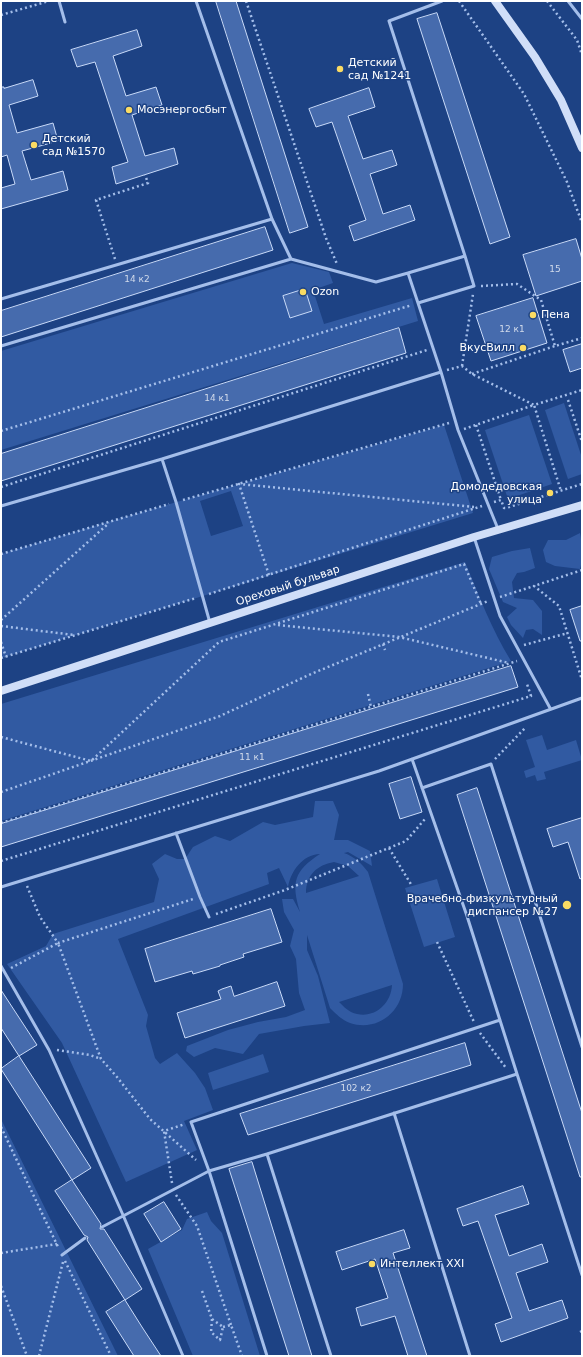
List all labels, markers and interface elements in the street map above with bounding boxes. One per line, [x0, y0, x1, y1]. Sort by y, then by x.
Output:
place label: Детский сад №1241 [348, 56, 411, 82]
marker: Детский сад №1241 [335, 64, 345, 74]
place label: Мосэнергосбыт [137, 103, 227, 117]
marker: Мосэнергосбыт [124, 105, 134, 115]
place label: Детский сад №1570 [42, 132, 105, 158]
marker: Детский сад №1570 [29, 140, 39, 150]
house number: 15 [549, 265, 561, 275]
house number: 14 к2 [124, 275, 150, 285]
place label: Ozon [311, 285, 339, 299]
marker: Ozon [298, 287, 308, 297]
place label: Пена [541, 308, 570, 322]
marker: Пена [528, 310, 538, 320]
house number: 12 к1 [499, 325, 525, 335]
place label: ВкусВилл [459, 341, 515, 355]
marker: ВкусВилл [518, 343, 528, 353]
house number: 14 к1 [204, 394, 230, 404]
place label: Домодедовская улица [450, 480, 542, 506]
marker: Домодедовская улица [545, 488, 555, 498]
street label: Ореховый бульвар [234, 563, 342, 609]
house number: 11 к1 [239, 753, 265, 763]
place label: Врачебно-физкультурный диспансер №27 [407, 892, 558, 918]
marker: Врачебно-физкультурный диспансер №27 [561, 899, 573, 911]
house number: 102 к2 [340, 1084, 372, 1094]
place label: Интеллект XXI [380, 1257, 464, 1271]
marker: Интеллект XXI [367, 1259, 377, 1269]

